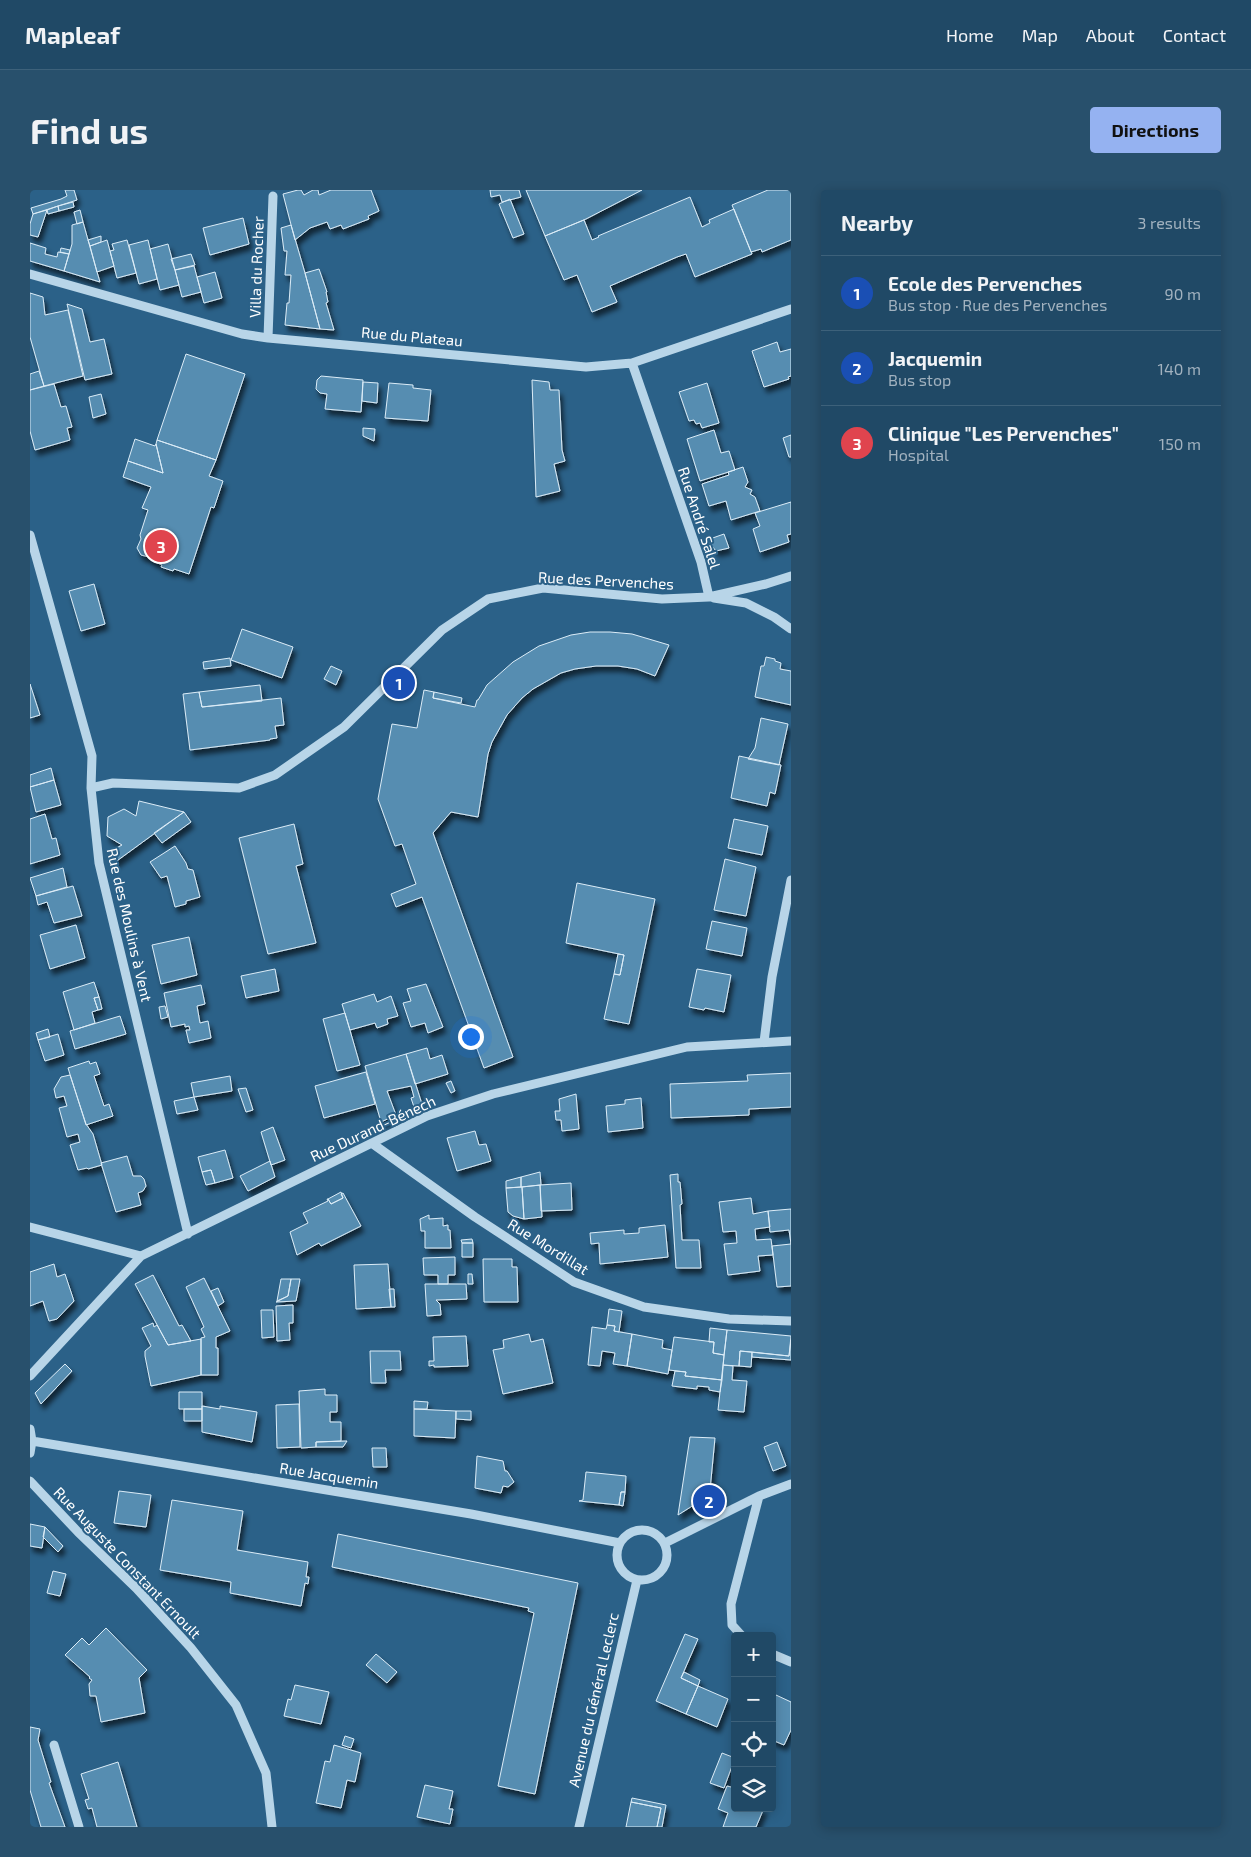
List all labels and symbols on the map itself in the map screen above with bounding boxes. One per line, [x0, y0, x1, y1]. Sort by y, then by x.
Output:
street label: Villa du Rocher [245, 216, 267, 318]
street label: Rue du Plateau [361, 323, 464, 349]
street label: Rue André Salel [675, 464, 725, 572]
pin: 3 [145, 527, 177, 565]
street label: Rue des Pervenches [538, 567, 674, 593]
pin: 1 [383, 664, 415, 702]
street label: Rue des Moulins à Vent [104, 846, 156, 1004]
your location [458, 1024, 484, 1050]
street label: Rue Durand-Bénech [307, 1091, 438, 1165]
street label: Rue Mordillat [505, 1214, 593, 1278]
street label: Rue Jacquemin [278, 1458, 380, 1492]
pin: 2 [693, 1482, 725, 1520]
street label: Rue Auguste Constant Ernoult [50, 1483, 205, 1642]
street label: Avenue du Général Leclerc [564, 1611, 622, 1789]

